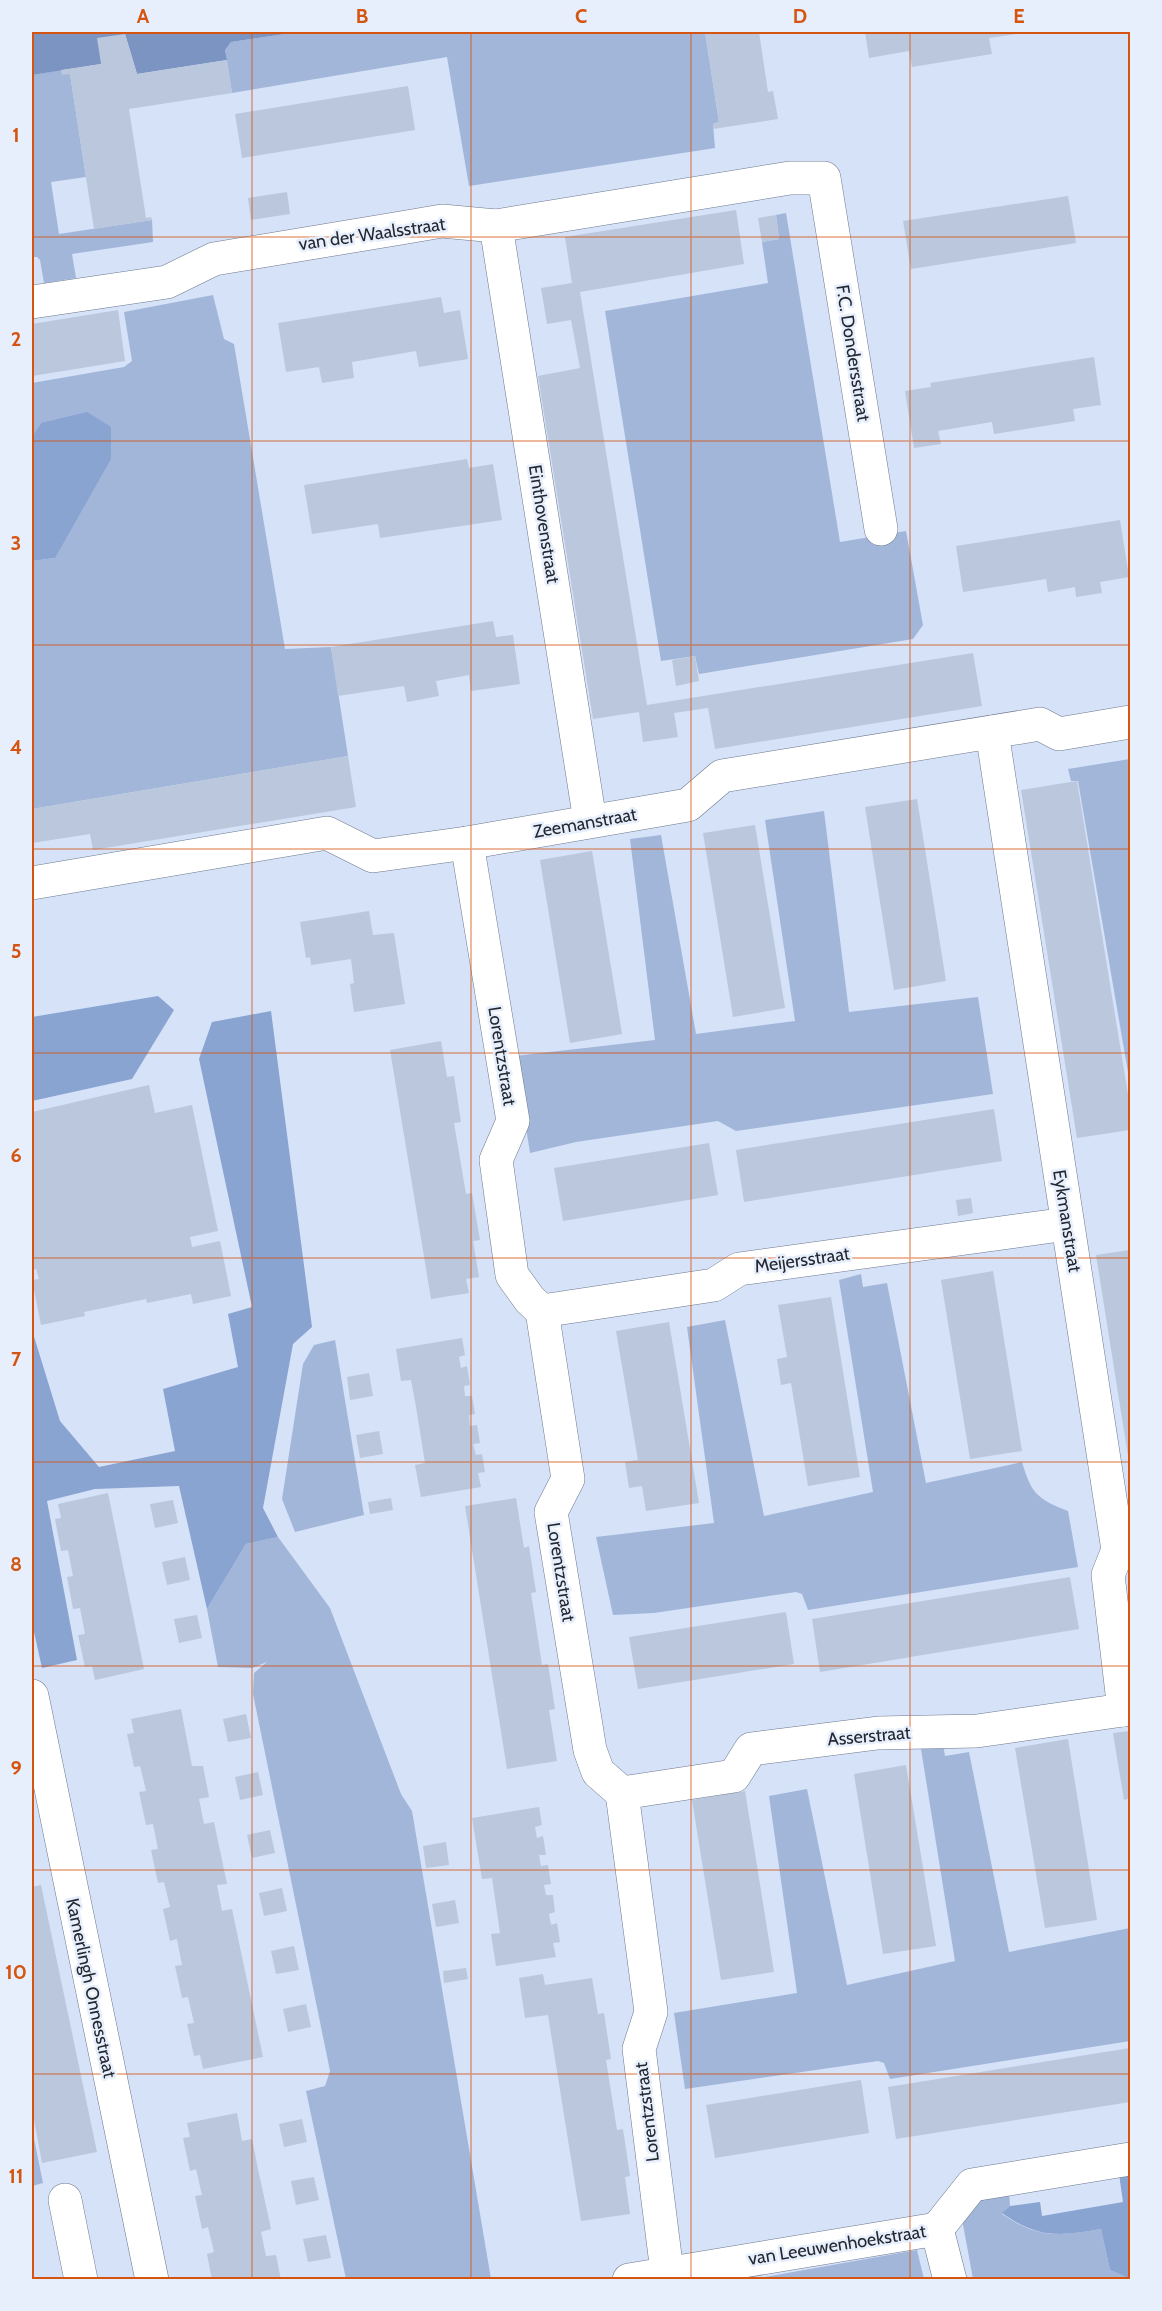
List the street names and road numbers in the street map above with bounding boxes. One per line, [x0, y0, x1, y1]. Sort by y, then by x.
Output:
street label: van der Waalsstraat [297, 213, 447, 255]
street label: F.C. Dondersstraat [831, 283, 875, 423]
street label: Einthovenstraat [524, 463, 564, 585]
street label: Zeemanstraat [532, 803, 638, 843]
street label: Lorentzstraat [483, 1005, 521, 1107]
street label: Eykmanstraat [1048, 1168, 1086, 1274]
street label: Meijersstraat [753, 1242, 851, 1278]
street label: Lorentzstraat [542, 1521, 580, 1623]
street label: Asserstraat [827, 1721, 911, 1751]
street label: Kamerlingh Onnesstraat [61, 1896, 121, 2080]
street label: Lorentzstraat [630, 2061, 664, 2163]
street label: van Leeuwenhoekstraat [747, 2220, 927, 2270]

